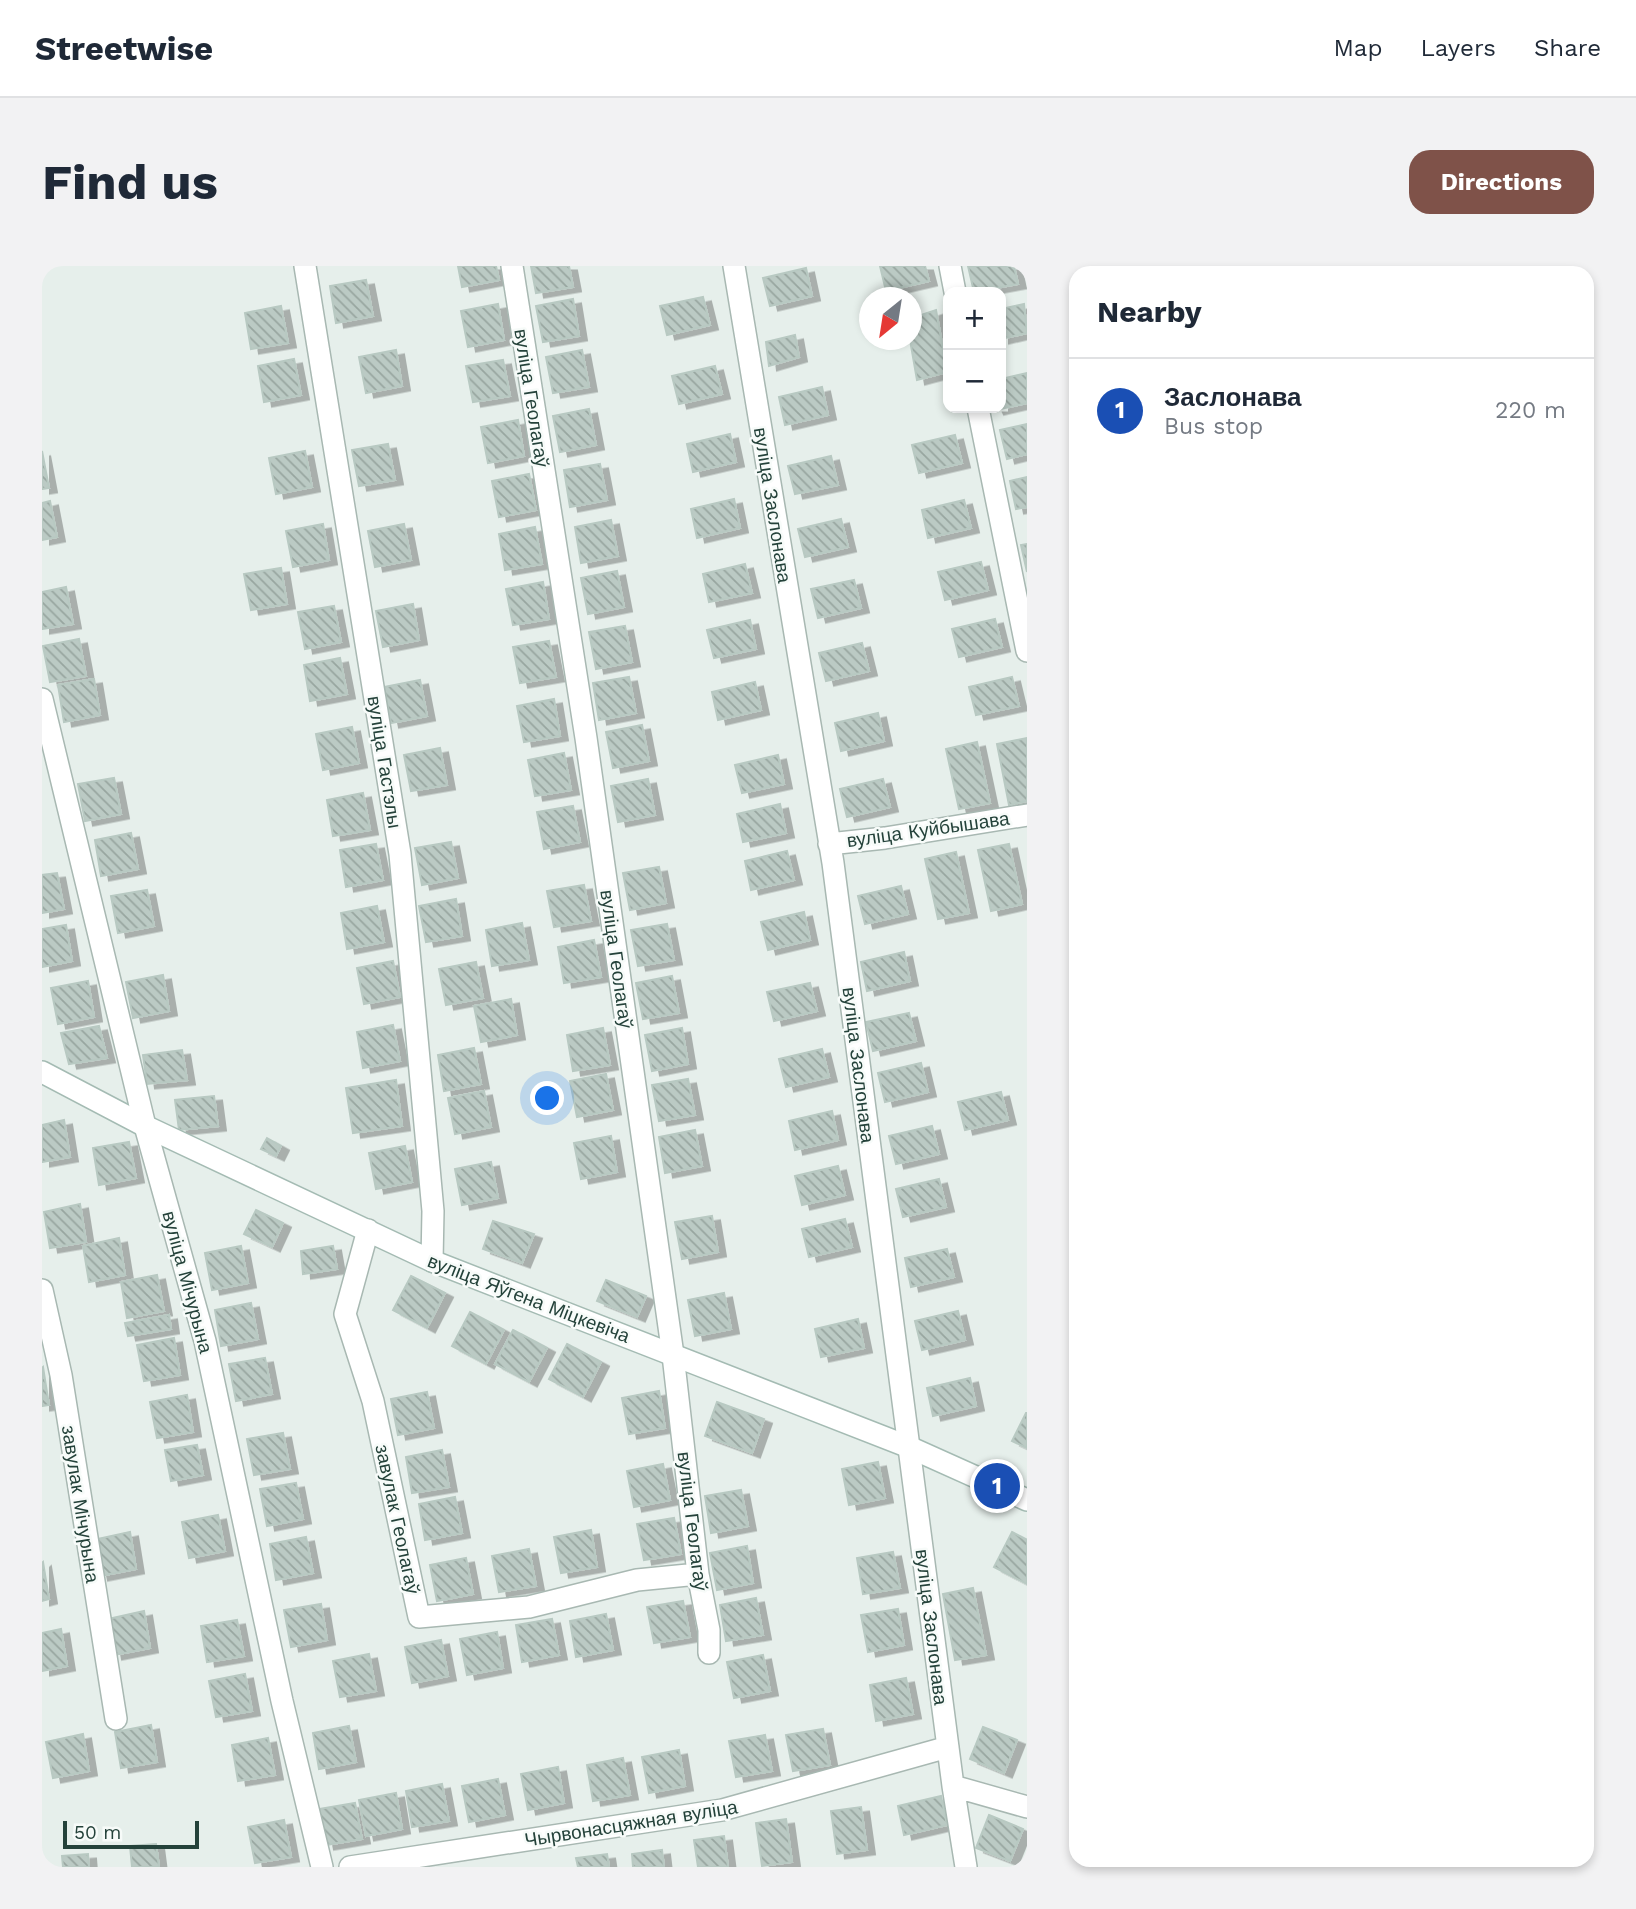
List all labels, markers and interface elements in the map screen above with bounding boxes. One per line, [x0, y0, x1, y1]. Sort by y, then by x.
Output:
text: Streetwise [35, 29, 213, 68]
text: Map [1334, 34, 1382, 62]
text: Layers [1420, 34, 1496, 62]
text: Share [1534, 34, 1601, 62]
button: Directions [1409, 150, 1594, 214]
text: Find us [42, 153, 218, 211]
north arrow [859, 287, 922, 350]
map controls [943, 287, 1006, 413]
button: + [943, 287, 1006, 350]
text: Nearby [1097, 294, 1202, 329]
street label: вуліца Геолагаў [509, 327, 554, 469]
button: − [943, 350, 1006, 413]
text: Заслонава [1164, 382, 1302, 412]
text: 1 [1115, 397, 1125, 424]
text: 220 m [1495, 397, 1566, 424]
text: Bus stop [1164, 413, 1263, 440]
street label: вуліца Заслонава [749, 426, 796, 585]
street label: вуліца Гастэлы [363, 694, 406, 830]
street label: вуліца Куйбышава [845, 807, 1011, 852]
street label: вуліца Геолагаў [595, 888, 638, 1030]
street label: вуліца Заслонава [838, 986, 880, 1145]
your location [530, 1081, 564, 1115]
street label: вуліца Мічурына [157, 1208, 218, 1356]
street label: вуліца Яўгена Міцкевіча [425, 1249, 634, 1348]
street label: завулак Мічурына [57, 1424, 104, 1585]
street label: завулак Геолагаў [370, 1442, 425, 1597]
street label: вуліца Геолагаў [673, 1450, 713, 1592]
pin: 1 [974, 1460, 1020, 1512]
street label: вуліца Заслонава [911, 1548, 953, 1707]
street label: Чырвонасцяжная вуліца [523, 1795, 740, 1852]
scale bar [63, 1818, 200, 1850]
text: 50 m [74, 1821, 121, 1844]

